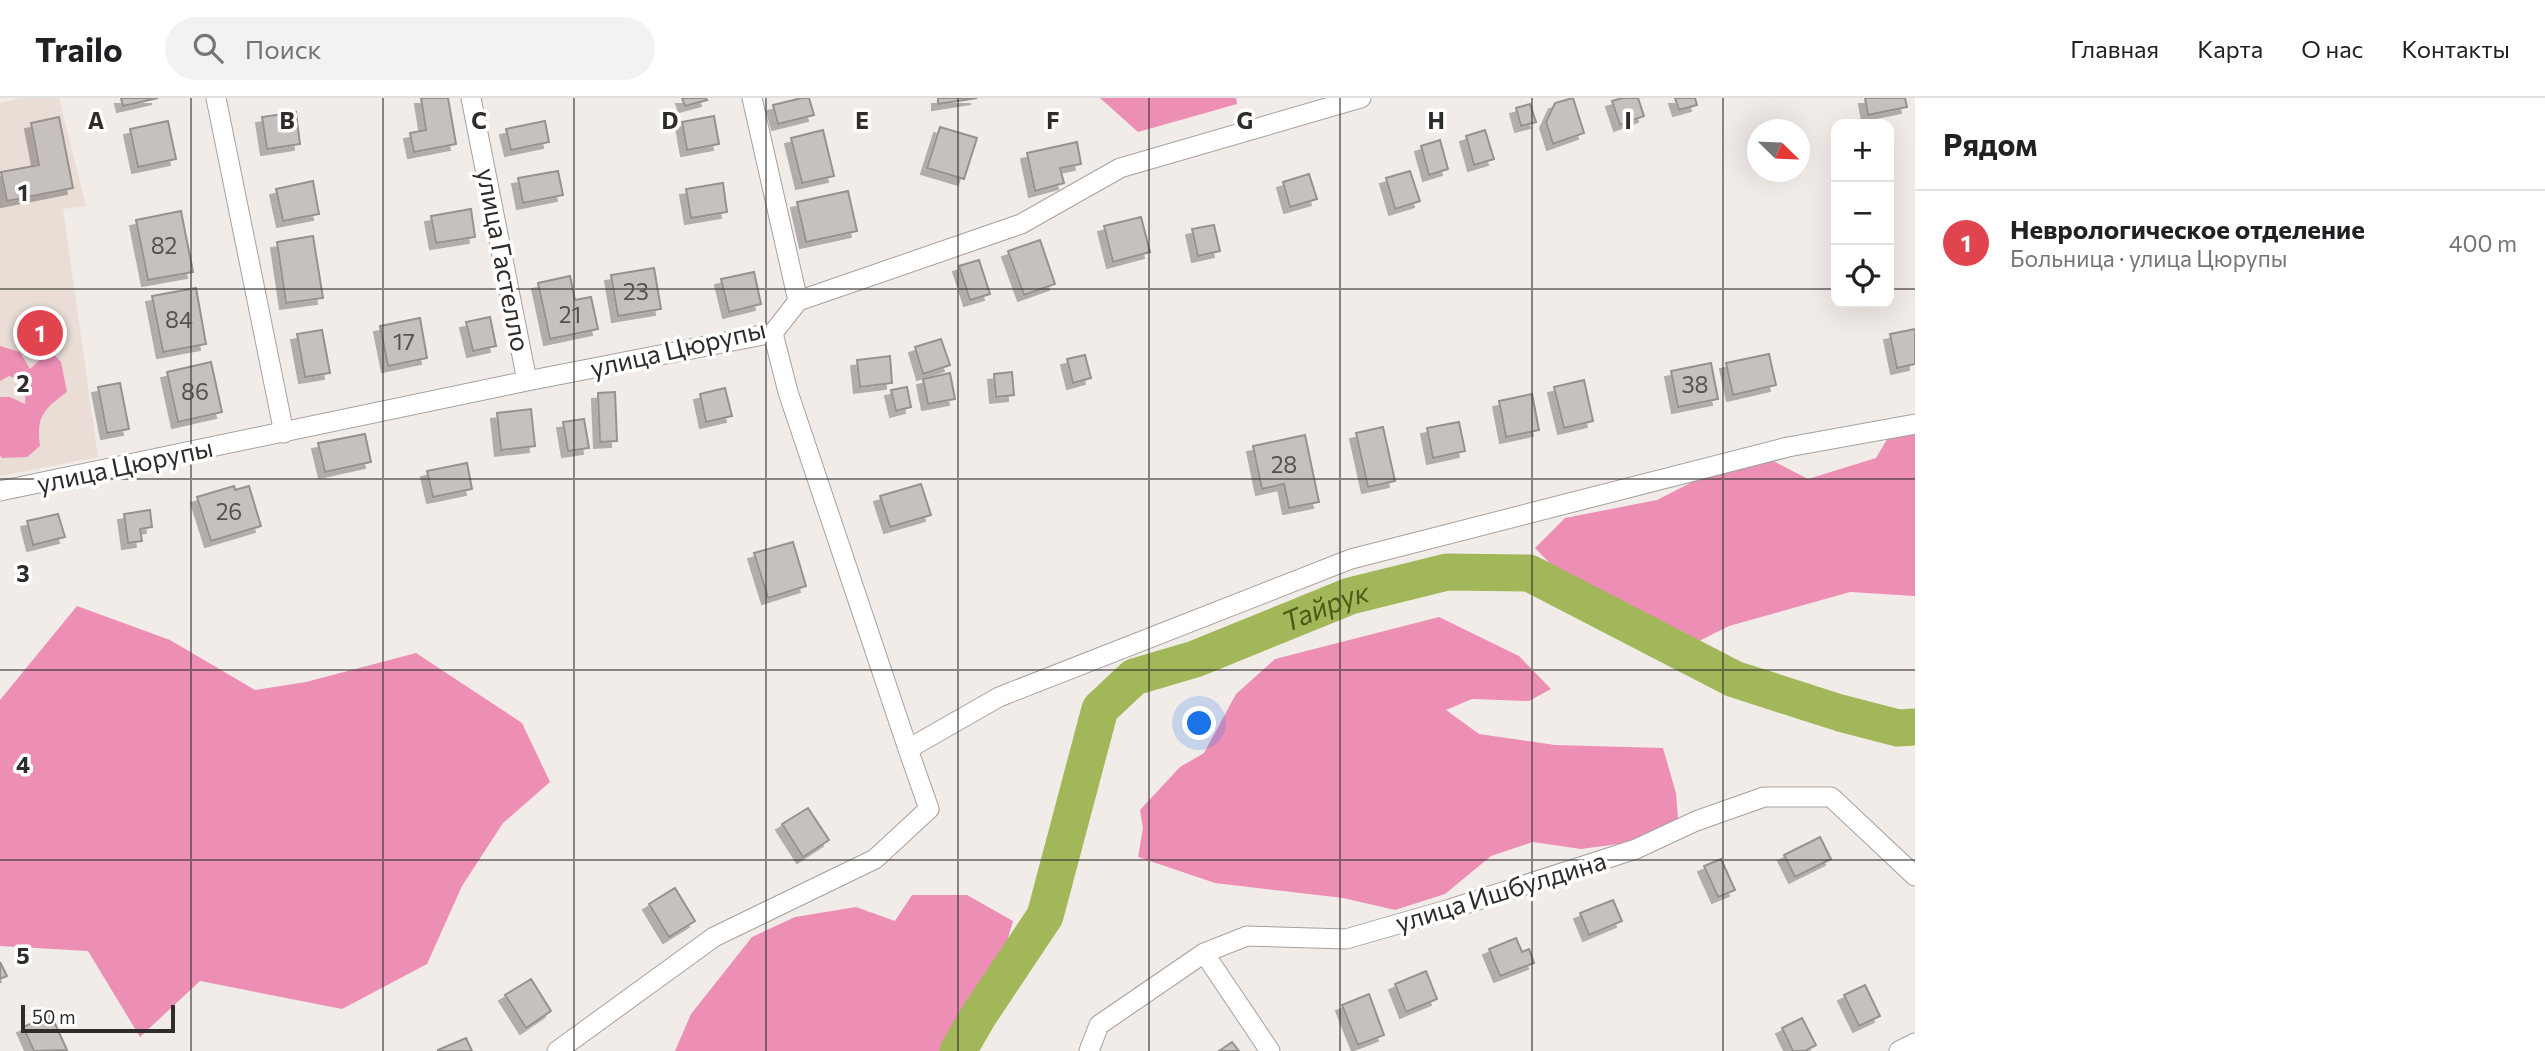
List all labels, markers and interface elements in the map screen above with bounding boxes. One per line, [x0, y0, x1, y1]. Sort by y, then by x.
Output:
search box [165, 17, 655, 80]
text: Trailo [35, 28, 123, 69]
icon: search [189, 29, 227, 67]
text: Поиск [245, 33, 321, 64]
text: Главная [2070, 34, 2159, 63]
text: Карта [2197, 34, 2263, 63]
text: О нас [2301, 34, 2363, 63]
text: Контакты [2401, 34, 2510, 63]
text: A [88, 106, 105, 134]
text: B [279, 106, 295, 134]
text: C [471, 106, 487, 134]
text: D [662, 106, 679, 134]
text: E [855, 106, 869, 134]
text: F [1046, 106, 1060, 134]
text: G [1237, 106, 1253, 134]
text: H [1427, 106, 1445, 134]
text: I [1624, 106, 1632, 134]
north arrow [1747, 119, 1810, 182]
map controls [1831, 119, 1894, 308]
button: + [1831, 119, 1894, 182]
text: Рядом [1943, 125, 2037, 162]
street label: улица Гастелло [471, 165, 537, 354]
text: 1 [18, 178, 28, 206]
button: − [1831, 182, 1894, 245]
text: Неврологическое отделение [2010, 213, 2365, 244]
text: 1 [1961, 229, 1971, 257]
text: 400 m [2449, 229, 2517, 257]
house number: 82 [151, 231, 177, 259]
text: Больница · улица Цюрупы [2010, 244, 2288, 272]
button: locate [1831, 245, 1894, 308]
house number: 23 [623, 277, 649, 305]
house number: 21 [559, 300, 581, 328]
house number: 84 [165, 305, 193, 333]
pin: 1 [17, 307, 63, 359]
street label: улица Цюрупы [587, 312, 768, 383]
house number: 17 [393, 327, 415, 355]
text: 2 [16, 369, 30, 397]
house number: 38 [1681, 370, 1709, 398]
house number: 86 [181, 377, 209, 405]
street label: улица Цюрупы [34, 431, 216, 498]
house number: 28 [1271, 450, 1297, 478]
house number: 26 [216, 497, 242, 525]
text: 3 [16, 559, 30, 587]
water label: Тайрук [1277, 574, 1373, 638]
your location [1182, 706, 1216, 740]
text: 4 [16, 750, 30, 778]
street label: улица Ишбулдина [1391, 844, 1610, 937]
text: 5 [16, 941, 30, 969]
scale bar [21, 1002, 175, 1034]
text: 50 m [32, 1005, 76, 1028]

